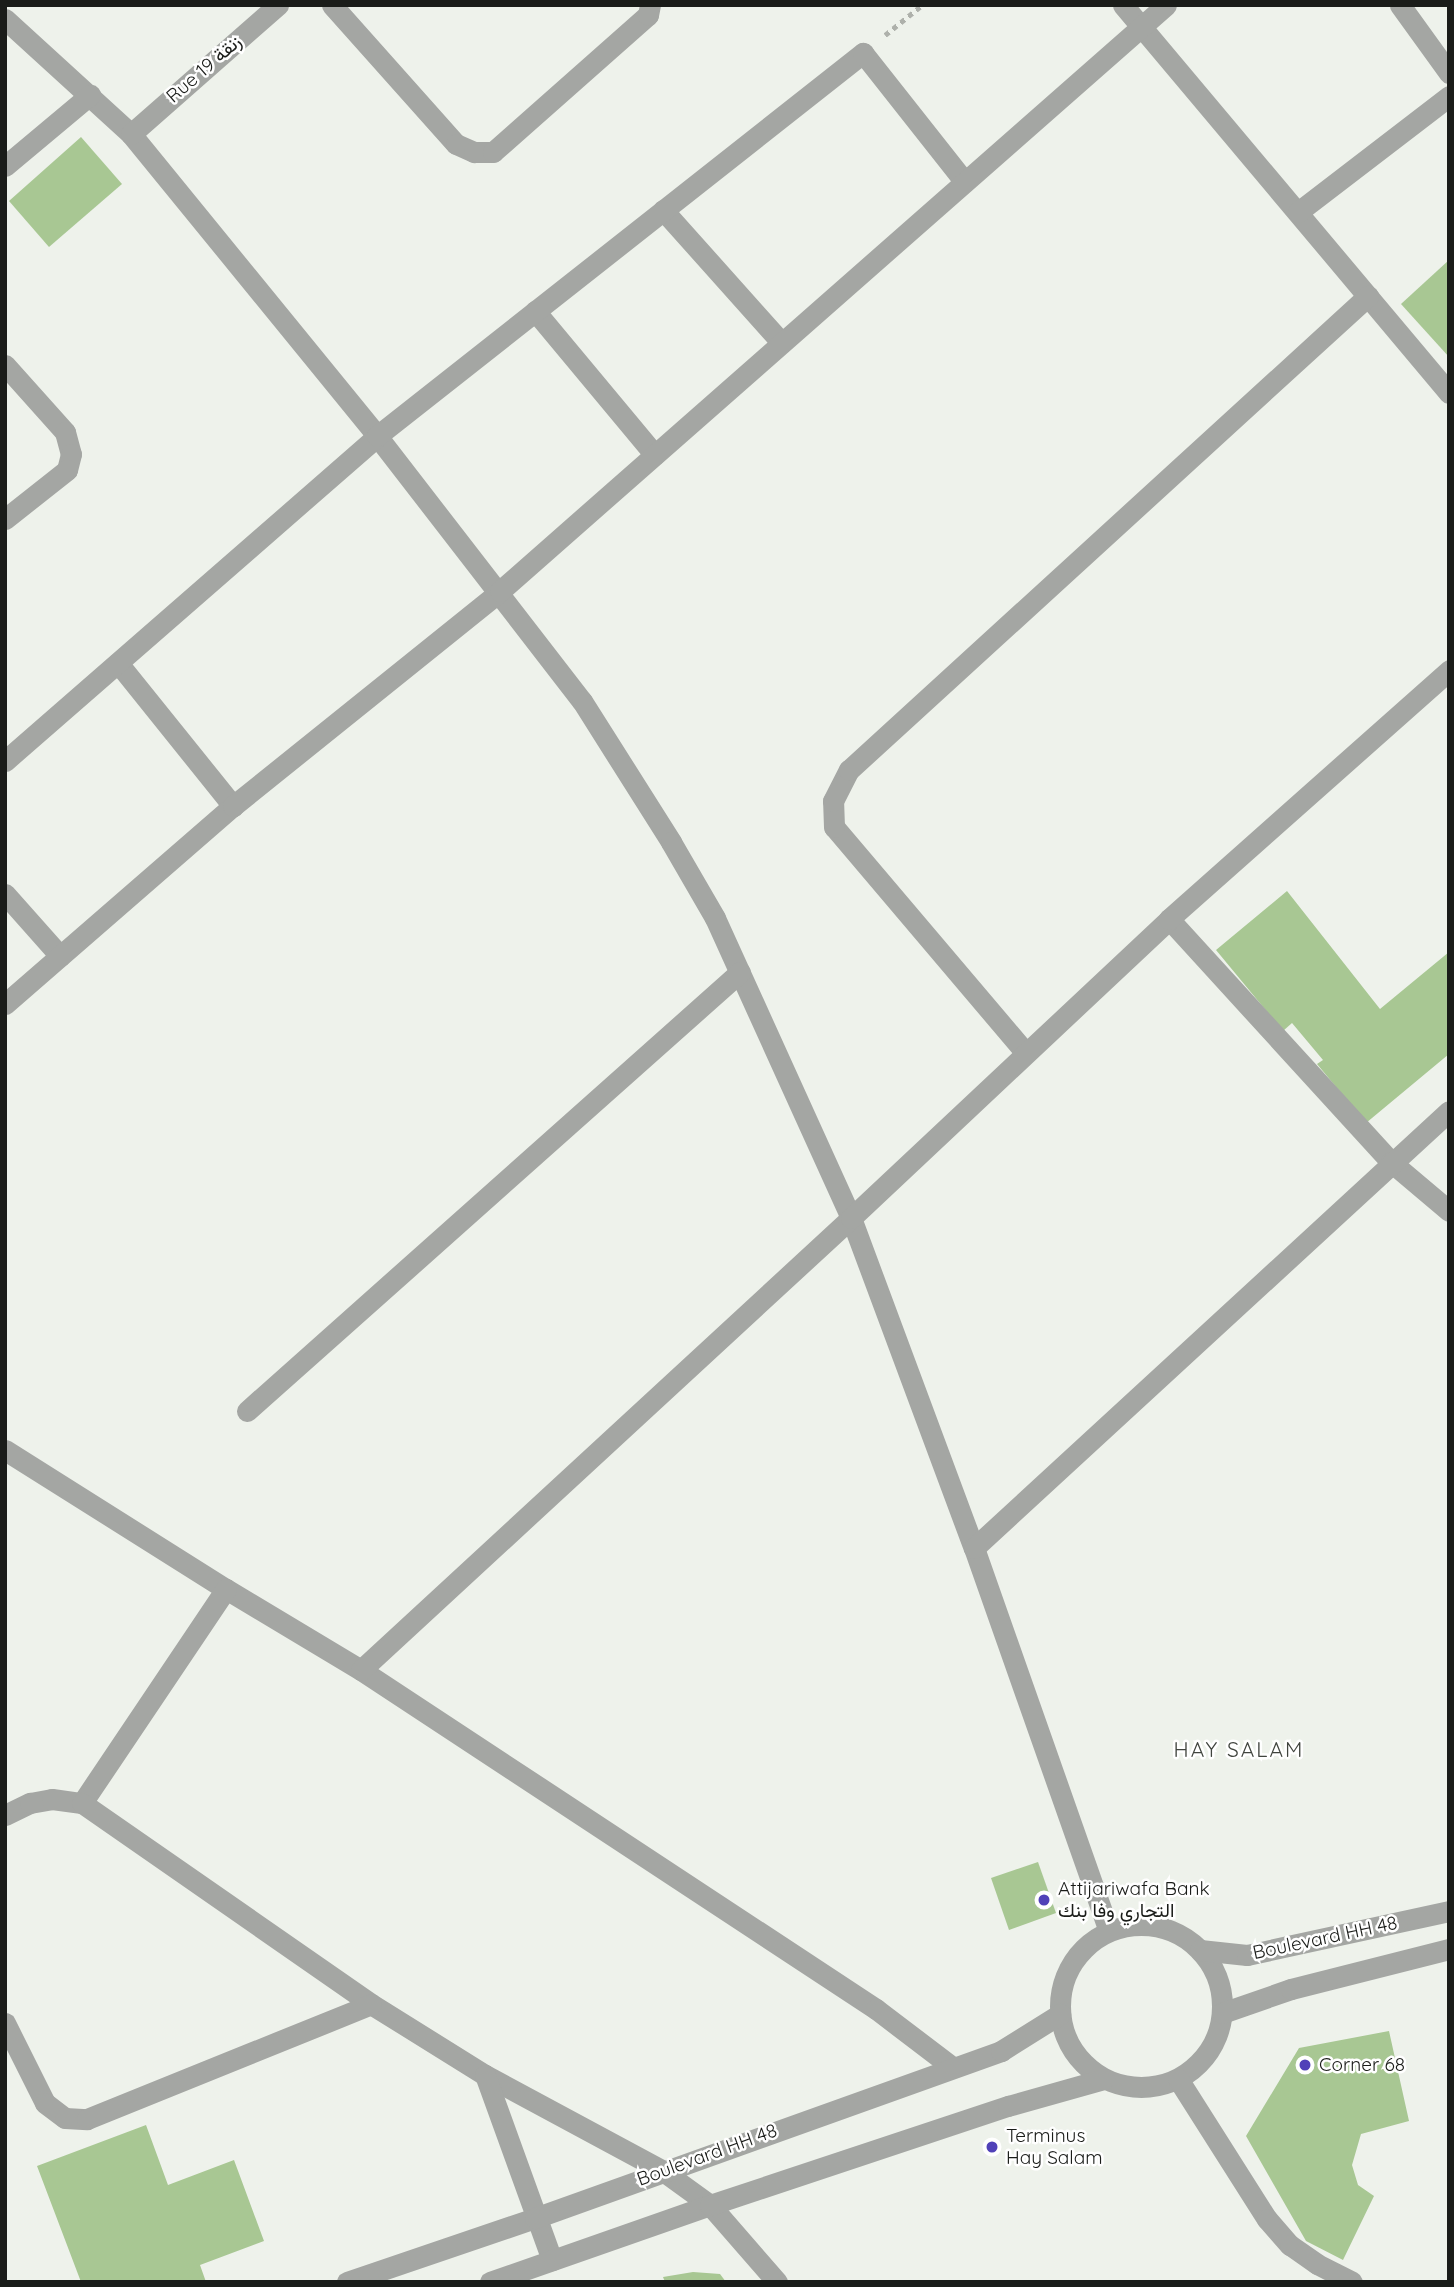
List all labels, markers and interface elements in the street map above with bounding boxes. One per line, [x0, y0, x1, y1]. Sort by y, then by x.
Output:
street label: Rue 19 زنقة [162, 30, 246, 108]
district label: HAY SALAM [1175, 1736, 1303, 1762]
place label: Attijariwafa Bank التجاري وفا بنك [1058, 1878, 1210, 1922]
marker: Attijariwafa Bank التجاري وفا بنك [1036, 1892, 1052, 1908]
street label: Boulevard HH 48 [1251, 1912, 1399, 1964]
place label: Corner 68 [1319, 2054, 1405, 2076]
marker: Corner 68 [1297, 2057, 1313, 2073]
street label: Boulevard HH 48 [634, 2119, 780, 2191]
place label: Terminus Hay Salam [1006, 2125, 1103, 2169]
marker: Terminus Hay Salam [984, 2139, 1000, 2155]

